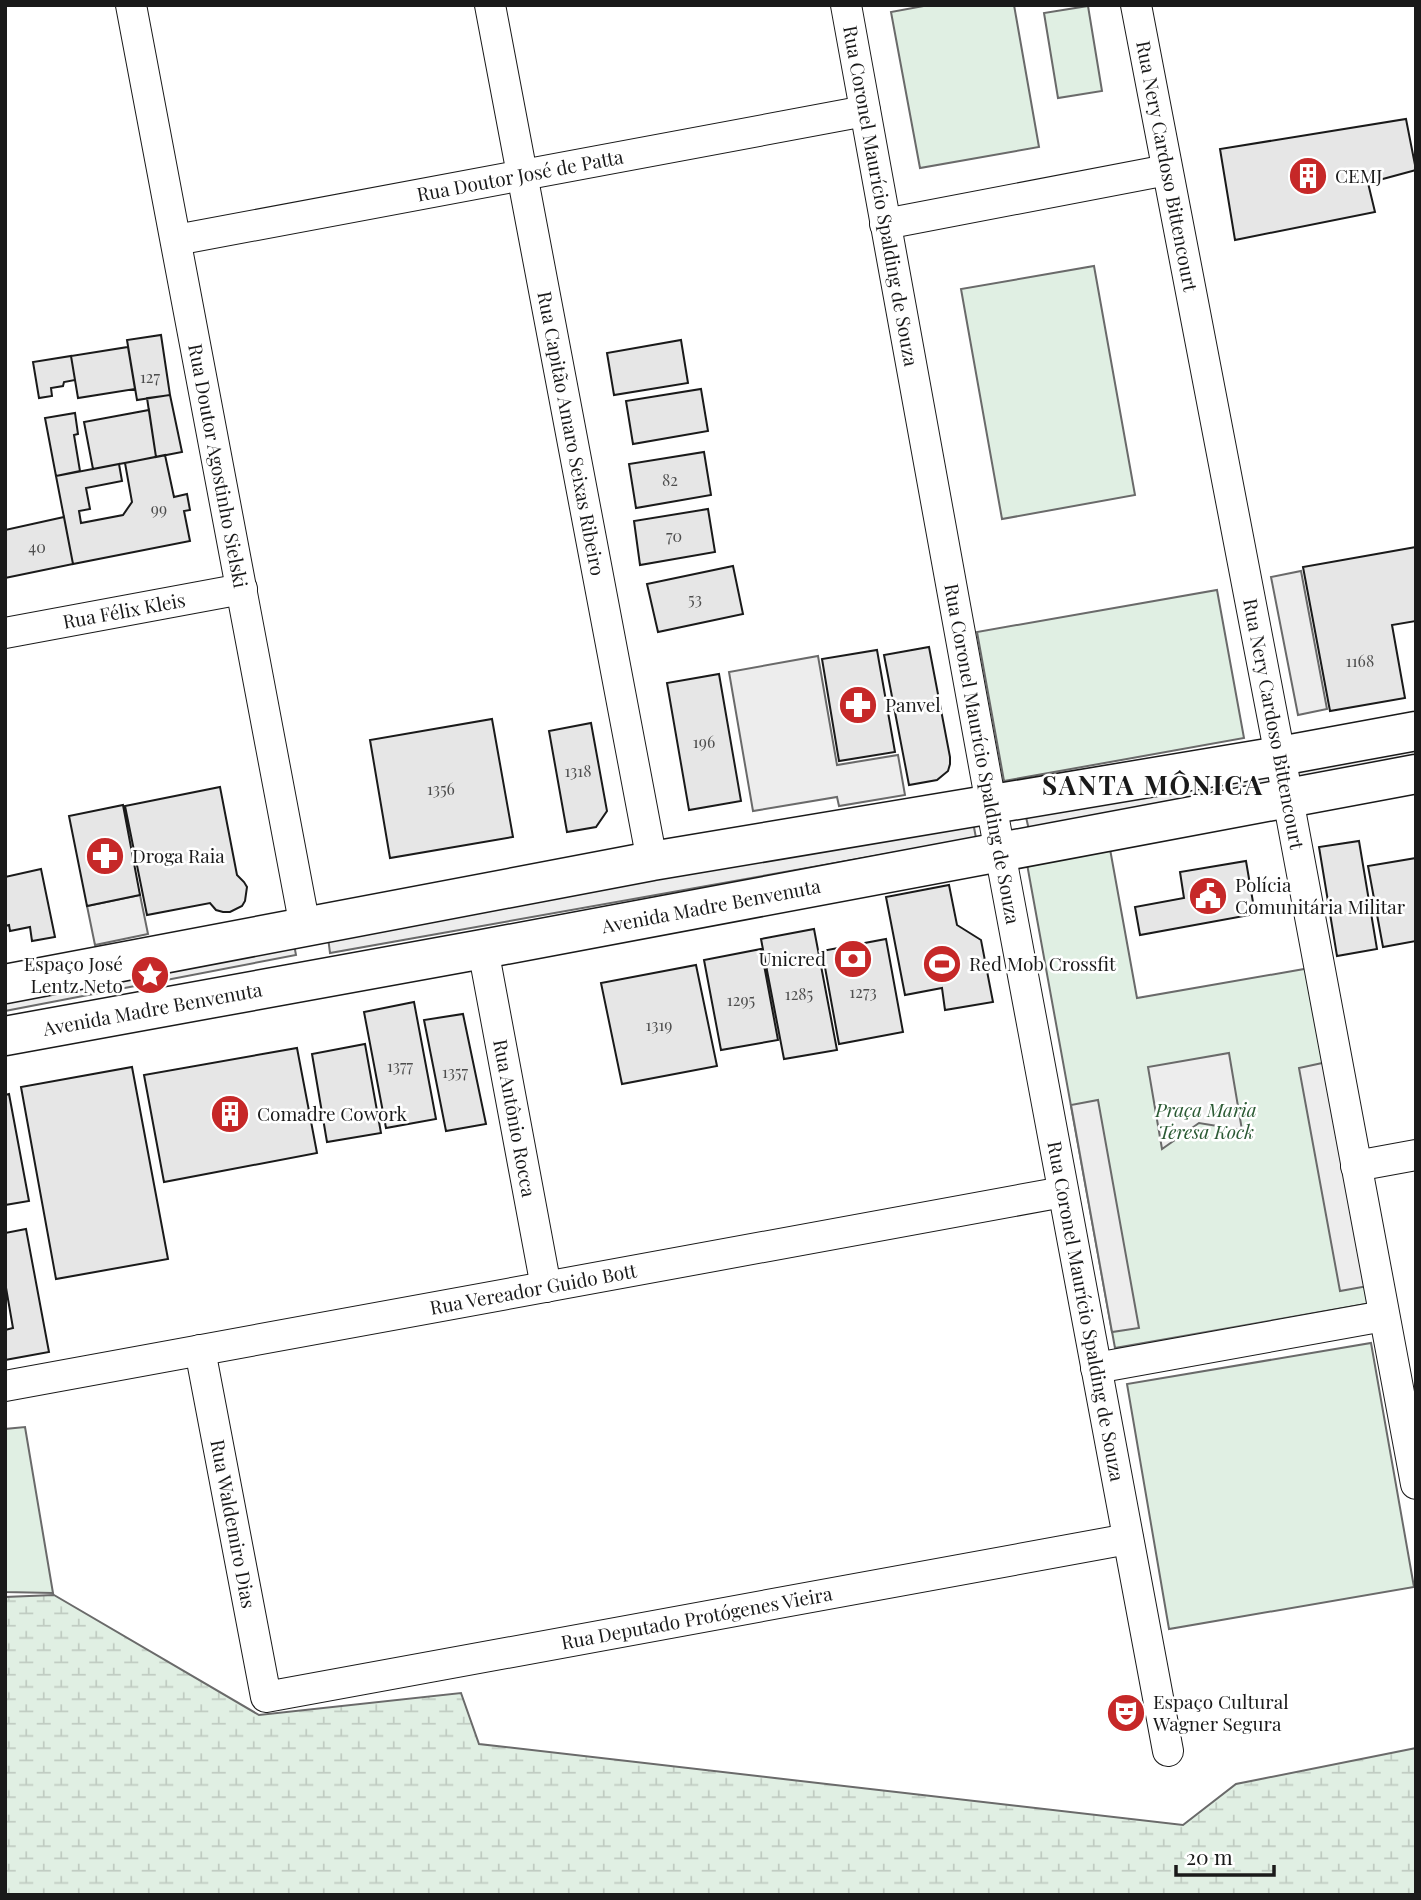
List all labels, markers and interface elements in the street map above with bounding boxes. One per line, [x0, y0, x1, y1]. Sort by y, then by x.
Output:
street label: Rua Coronel Maurício Spalding de Souza [838, 23, 925, 369]
street label: Rua Nery Cardoso Bittencourt [1131, 38, 1205, 294]
street label: Rua Doutor José de Patta [414, 142, 626, 207]
building icon: CEMJ [1287, 155, 1329, 197]
place label: CEMJ [1335, 162, 1382, 188]
street label: Rua Capitão Amaro Seixas Ribeiro [532, 289, 612, 578]
street label: Rua Doutor Agostinho Sielski [183, 341, 255, 590]
house number: 127 [140, 366, 161, 387]
house number: 82 [662, 469, 678, 490]
house number: 99 [151, 498, 167, 519]
house number: 70 [666, 525, 682, 546]
house number: 40 [28, 536, 46, 557]
street label: Rua Coronel Maurício Spalding de Souza [939, 581, 1027, 926]
street label: Rua Félix Kleis [60, 586, 187, 634]
house number: 53 [688, 588, 702, 609]
street label: Rua Nery Cardoso Bittencourt [1238, 596, 1311, 852]
house number: 1168 [1346, 650, 1374, 671]
pharmacy icon: Panvel [837, 684, 879, 726]
place label: Panvel [885, 691, 941, 717]
house number: 196 [693, 731, 715, 752]
house number: 1318 [564, 760, 592, 781]
district label: SANTA MÔNICA [1042, 767, 1264, 802]
house number: 1356 [427, 778, 455, 799]
pharmacy icon: Droga Raia [84, 835, 126, 877]
place label: Droga Raia [132, 842, 225, 868]
place label: Polícia Comunitária Militar [1235, 871, 1406, 919]
street label: Avenida Madre Benvenuta [598, 872, 823, 939]
public building icon: Polícia Comunitária Militar [1187, 875, 1229, 917]
bank icon: Unicred [832, 938, 874, 980]
sports icon: Red Mob Crossfit [921, 943, 963, 985]
place label: Unicred [758, 945, 826, 971]
place label: Espaço José Lentz Neto [24, 950, 123, 998]
place label: Red Mob Crossfit [969, 950, 1116, 976]
place icon: Espaço José Lentz Neto [129, 954, 171, 996]
street label: Avenida Madre Benvenuta [40, 975, 264, 1041]
house number: 1273 [849, 981, 877, 1002]
house number: 1285 [785, 983, 813, 1004]
house number: 1295 [727, 989, 755, 1010]
house number: 1319 [646, 1014, 672, 1035]
street label: Rua Antônio Rocca [488, 1037, 543, 1199]
house number: 1377 [387, 1055, 413, 1076]
house number: 1357 [442, 1061, 468, 1082]
building icon: Comadre Cowork [209, 1093, 251, 1135]
park label: Praça Maria Teresa Kock [1154, 1096, 1257, 1144]
place label: Comadre Cowork [257, 1100, 408, 1126]
street label: Rua Coronel Maurício Spalding de Souza [1042, 1139, 1131, 1484]
street label: Rua Vereador Guido Bott [428, 1256, 639, 1320]
street label: Rua Waldemiro Dias [205, 1437, 263, 1610]
street label: Rua Deputado Protógenes Vieira [559, 1579, 835, 1655]
place label: Espaço Cultural Wagner Segura [1152, 1688, 1289, 1736]
theatre icon: Espaço Cultural Wagner Segura [1105, 1692, 1147, 1734]
scale bar [1176, 1834, 1274, 1878]
text: 20 m [1186, 1842, 1233, 1870]

